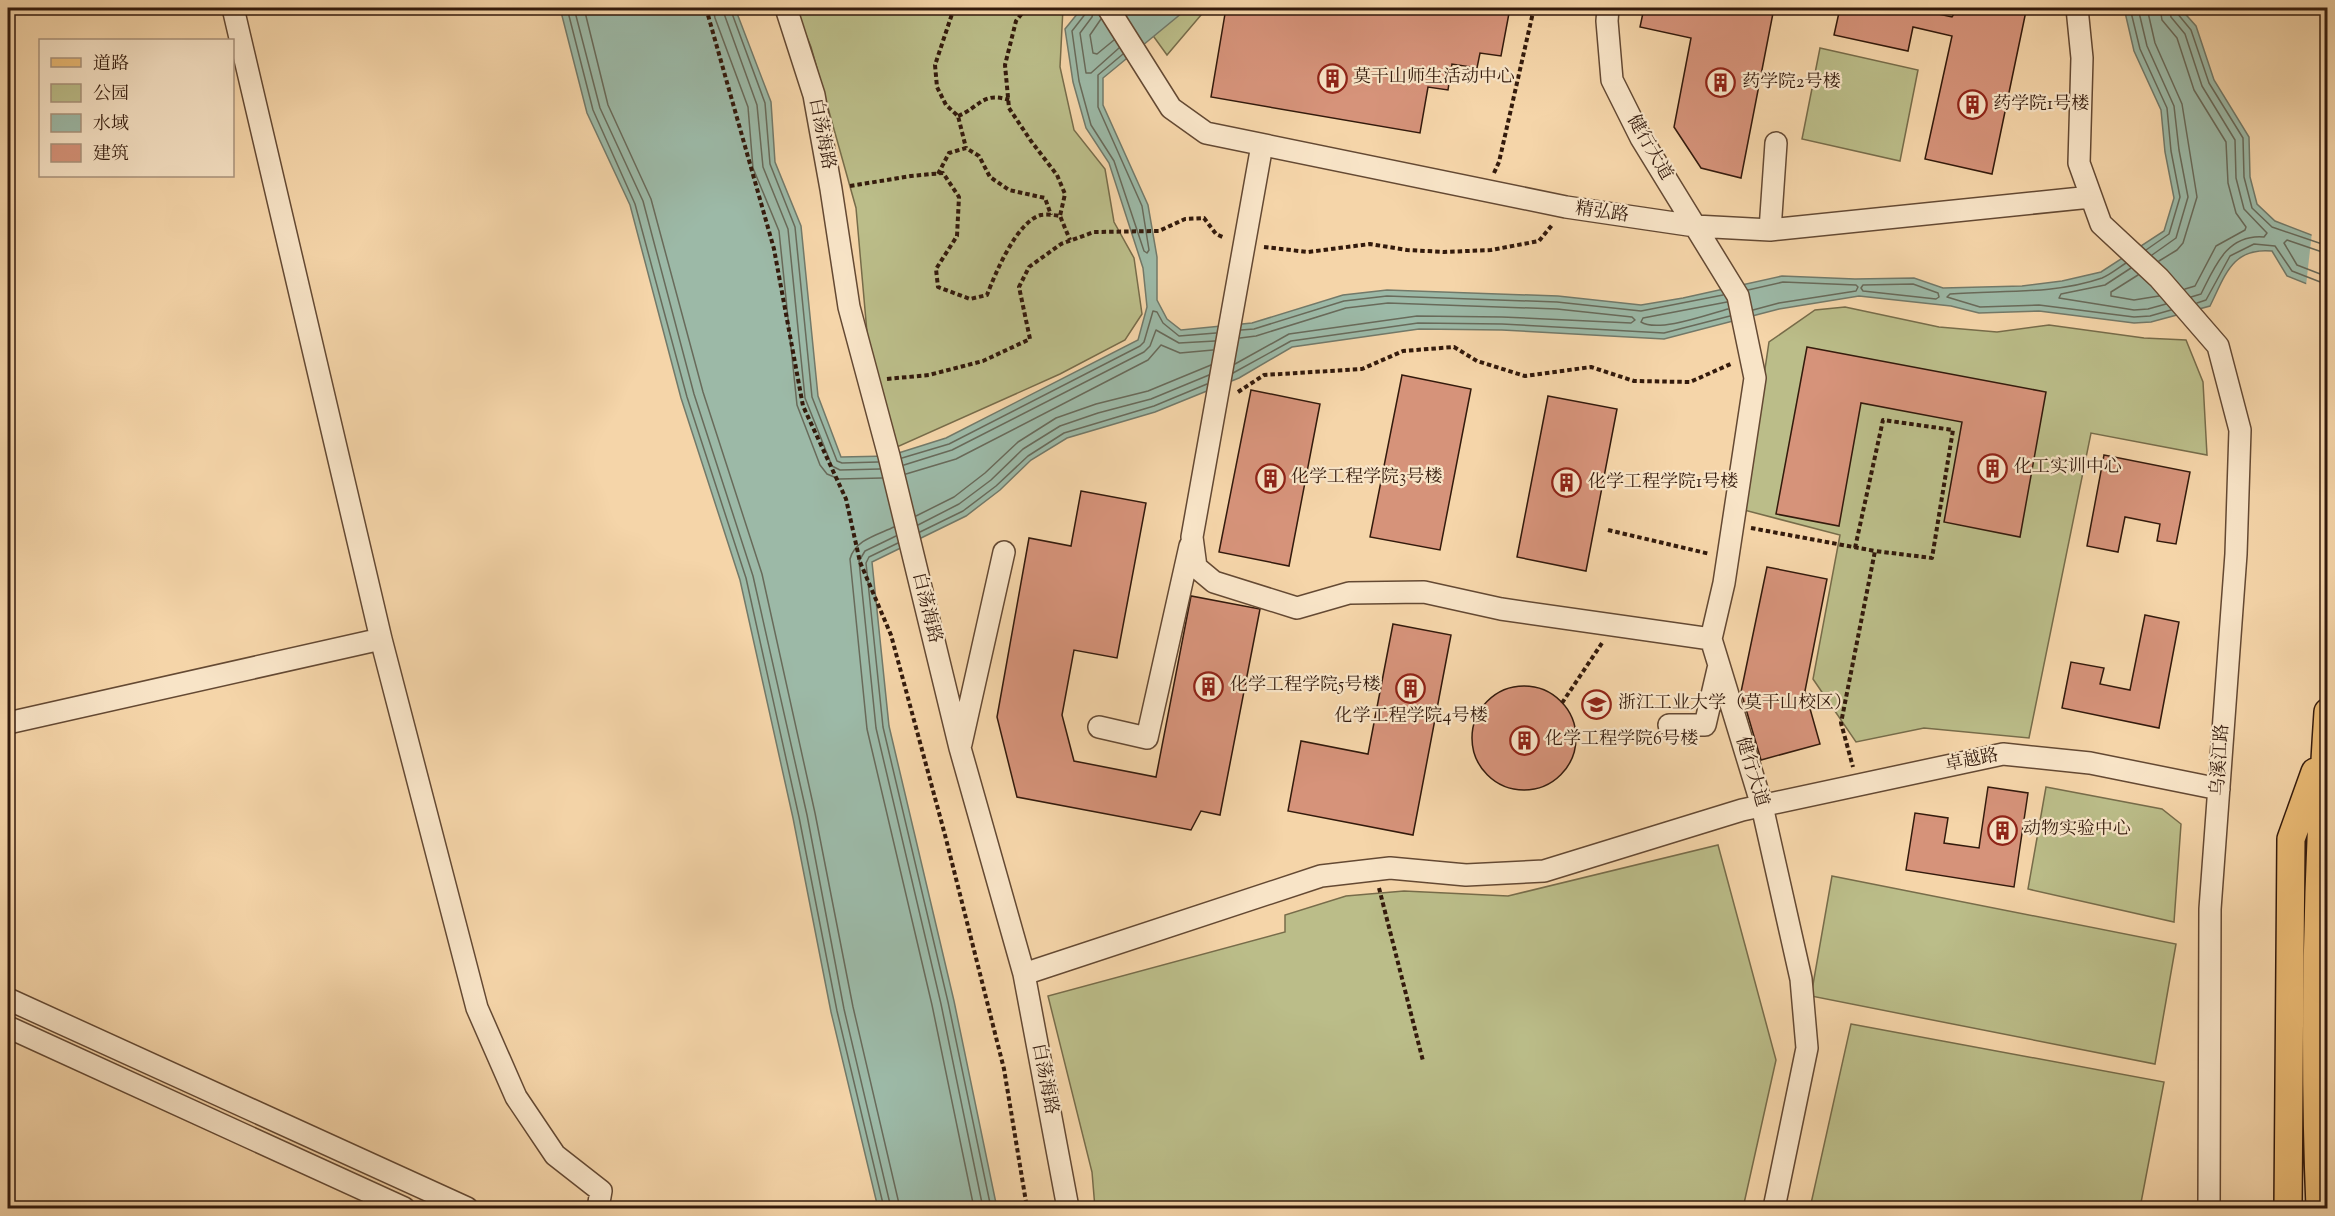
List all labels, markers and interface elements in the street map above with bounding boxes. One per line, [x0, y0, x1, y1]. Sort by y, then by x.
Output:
legend [39, 39, 234, 177]
text: 道路 [93, 52, 129, 78]
building icon: 莫干山师生活动中心 [1316, 62, 1348, 94]
place label: 莫干山师生活动中心 [1353, 65, 1515, 91]
building icon: 药学院2号楼 [1705, 67, 1737, 99]
place label: 药学院2号楼 [1742, 70, 1840, 96]
text: 公园 [93, 82, 129, 108]
building icon: 药学院1号楼 [1956, 89, 1988, 121]
place label: 药学院1号楼 [1993, 92, 2089, 118]
street label: 白荡海路 [801, 96, 841, 172]
street label: 健行大道 [1620, 110, 1678, 186]
text: 水域 [93, 112, 129, 138]
text: 建筑 [93, 142, 129, 168]
street label: 精弘路 [1573, 196, 1631, 230]
building icon: 化工实训中心 [1977, 452, 2009, 484]
place label: 化工实训中心 [2014, 455, 2122, 481]
building icon: 化学工程学院3号楼 [1254, 462, 1286, 494]
place label: 化学工程学院3号楼 [1291, 465, 1442, 491]
building icon: 化学工程学院1号楼 [1551, 467, 1583, 499]
place label: 化学工程学院1号楼 [1588, 470, 1738, 496]
street label: 白荡海路 [905, 570, 947, 646]
building icon: 化学工程学院5号楼 [1193, 670, 1225, 702]
building icon: 化学工程学院4号楼 [1395, 672, 1427, 704]
place label: 化学工程学院5号楼 [1230, 673, 1380, 699]
school or university icon: 浙江工业大学（莫干山校区） [1581, 688, 1613, 720]
place label: 浙江工业大学（莫干山校区） [1618, 691, 1852, 717]
place label: 化学工程学院4号楼 [1334, 704, 1488, 730]
street label: 乌溪江路 [2206, 723, 2236, 797]
building icon: 化学工程学院6号楼 [1508, 724, 1540, 756]
place label: 化学工程学院6号楼 [1545, 727, 1698, 753]
street label: 健行大道 [1728, 734, 1774, 810]
street label: 卓越路 [1943, 743, 2001, 779]
building icon: 动物实验中心 [1986, 814, 2018, 846]
place label: 动物实验中心 [2023, 817, 2131, 843]
street label: 白荡海路 [1024, 1041, 1064, 1117]

